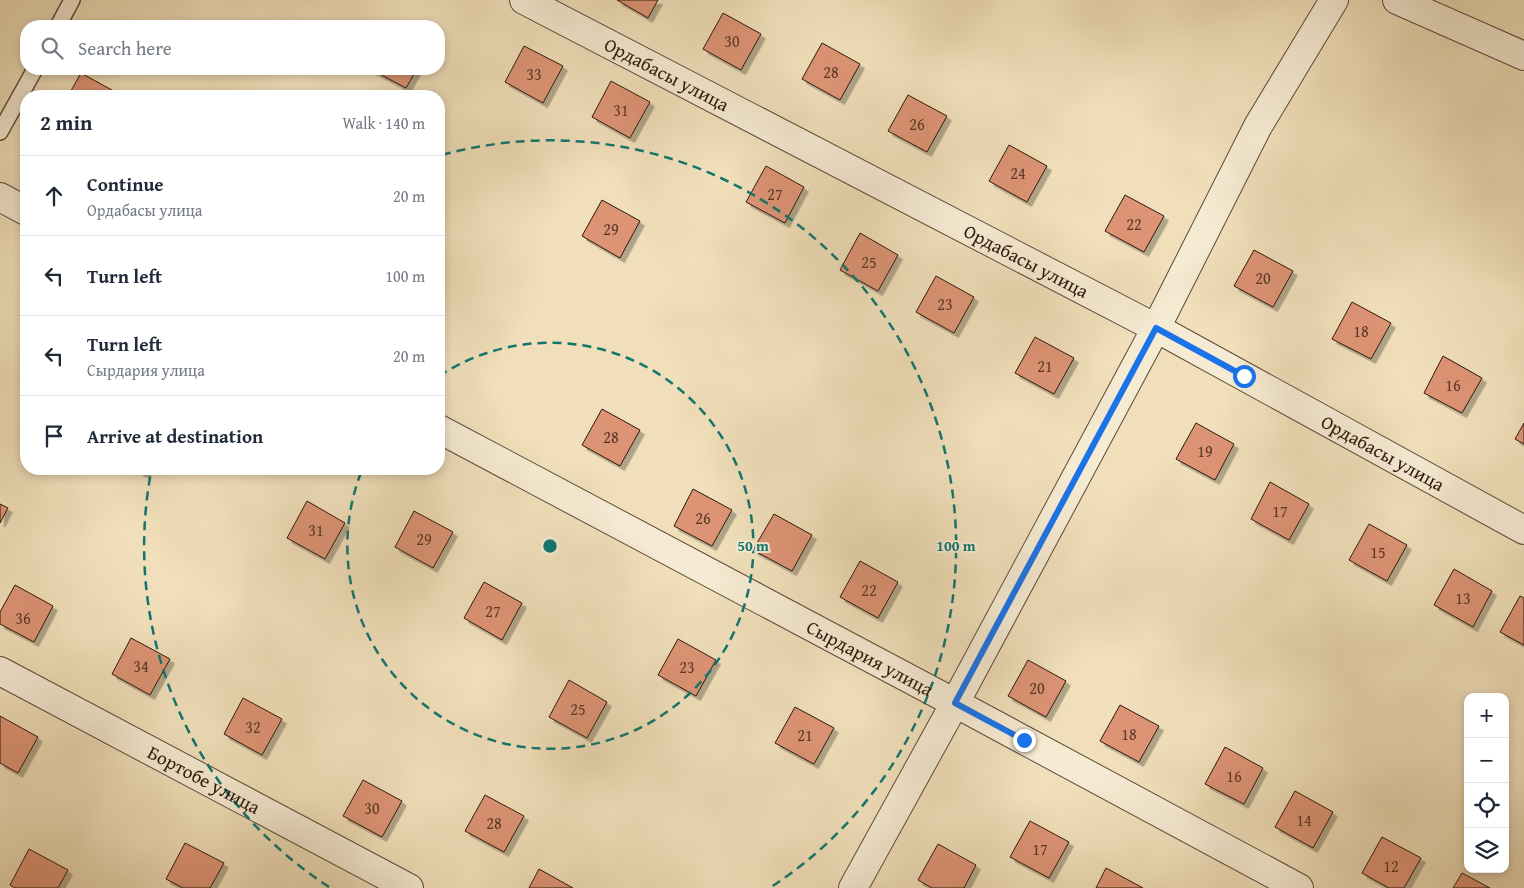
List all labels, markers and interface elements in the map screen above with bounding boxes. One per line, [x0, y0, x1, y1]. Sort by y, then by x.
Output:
search box [20, 20, 445, 75]
house number: 30 [724, 29, 740, 53]
street label: Ордабасы улица [600, 30, 734, 118]
icon: search [38, 34, 66, 62]
text: Search here [78, 34, 172, 62]
house number: 28 [823, 60, 839, 84]
house number: 33 [526, 62, 542, 86]
house number: 31 [613, 98, 629, 122]
text: 2 min [40, 107, 92, 138]
text: Walk · 140 m [342, 111, 425, 135]
house number: 26 [909, 112, 925, 136]
house number: 24 [1010, 161, 1026, 185]
text: Continue [87, 170, 164, 198]
icon: ahead [40, 182, 68, 210]
house number: 27 [767, 182, 783, 206]
text: 20 m [393, 184, 425, 208]
text: Ордабасы улица [87, 198, 202, 222]
house number: 22 [1126, 212, 1142, 236]
house number: 29 [603, 217, 619, 241]
street label: Ордабасы улица [959, 217, 1094, 305]
house number: 25 [861, 250, 877, 274]
icon: left [40, 262, 68, 290]
text: Turn left [87, 262, 162, 290]
text: 100 m [385, 264, 425, 288]
house number: 20 [1255, 266, 1271, 290]
house number: 23 [937, 292, 953, 316]
house number: 18 [1353, 319, 1369, 343]
text: Turn left [87, 330, 162, 358]
icon: left [40, 342, 68, 370]
text: 20 m [393, 344, 425, 368]
house number: 21 [1037, 354, 1053, 378]
text: Сырдария улица [87, 358, 205, 382]
route start [1233, 365, 1256, 388]
house number: 16 [1445, 373, 1461, 397]
street label: Ордабасы улица [1316, 407, 1450, 498]
icon: arrive [40, 422, 68, 450]
text: Arrive at destination [87, 422, 263, 450]
house number: 28 [603, 425, 619, 449]
house number: 19 [1197, 439, 1213, 463]
house number: 17 [1272, 499, 1288, 523]
house number: 26 [695, 506, 711, 530]
house number: 31 [308, 518, 324, 542]
house number: 29 [416, 527, 432, 551]
text: 50 m [737, 535, 769, 556]
text: 100 m [936, 535, 976, 556]
centre of rings [541, 537, 559, 555]
house number: 15 [1370, 540, 1386, 564]
house number: 22 [861, 578, 877, 602]
house number: 13 [1455, 586, 1471, 610]
house number: 27 [485, 599, 501, 623]
house number: 36 [15, 606, 31, 630]
street label: Сырдария улица [802, 613, 938, 703]
house number: 34 [133, 654, 149, 678]
house number: 23 [679, 655, 695, 679]
house number: 20 [1029, 676, 1045, 700]
map controls [1464, 693, 1509, 873]
button: + [1464, 693, 1509, 738]
house number: 25 [570, 697, 586, 721]
house number: 32 [245, 715, 261, 739]
house number: 18 [1121, 722, 1137, 746]
house number: 21 [797, 723, 813, 747]
route end [1013, 729, 1036, 752]
street label: Бортобе улица [143, 738, 265, 821]
button: − [1464, 738, 1509, 783]
house number: 16 [1226, 764, 1242, 788]
button: locate [1464, 783, 1509, 828]
house number: 30 [364, 796, 380, 820]
house number: 14 [1296, 808, 1312, 832]
house number: 28 [486, 811, 502, 835]
button: layers [1464, 828, 1509, 873]
house number: 17 [1032, 837, 1048, 861]
house number: 12 [1383, 854, 1399, 878]

